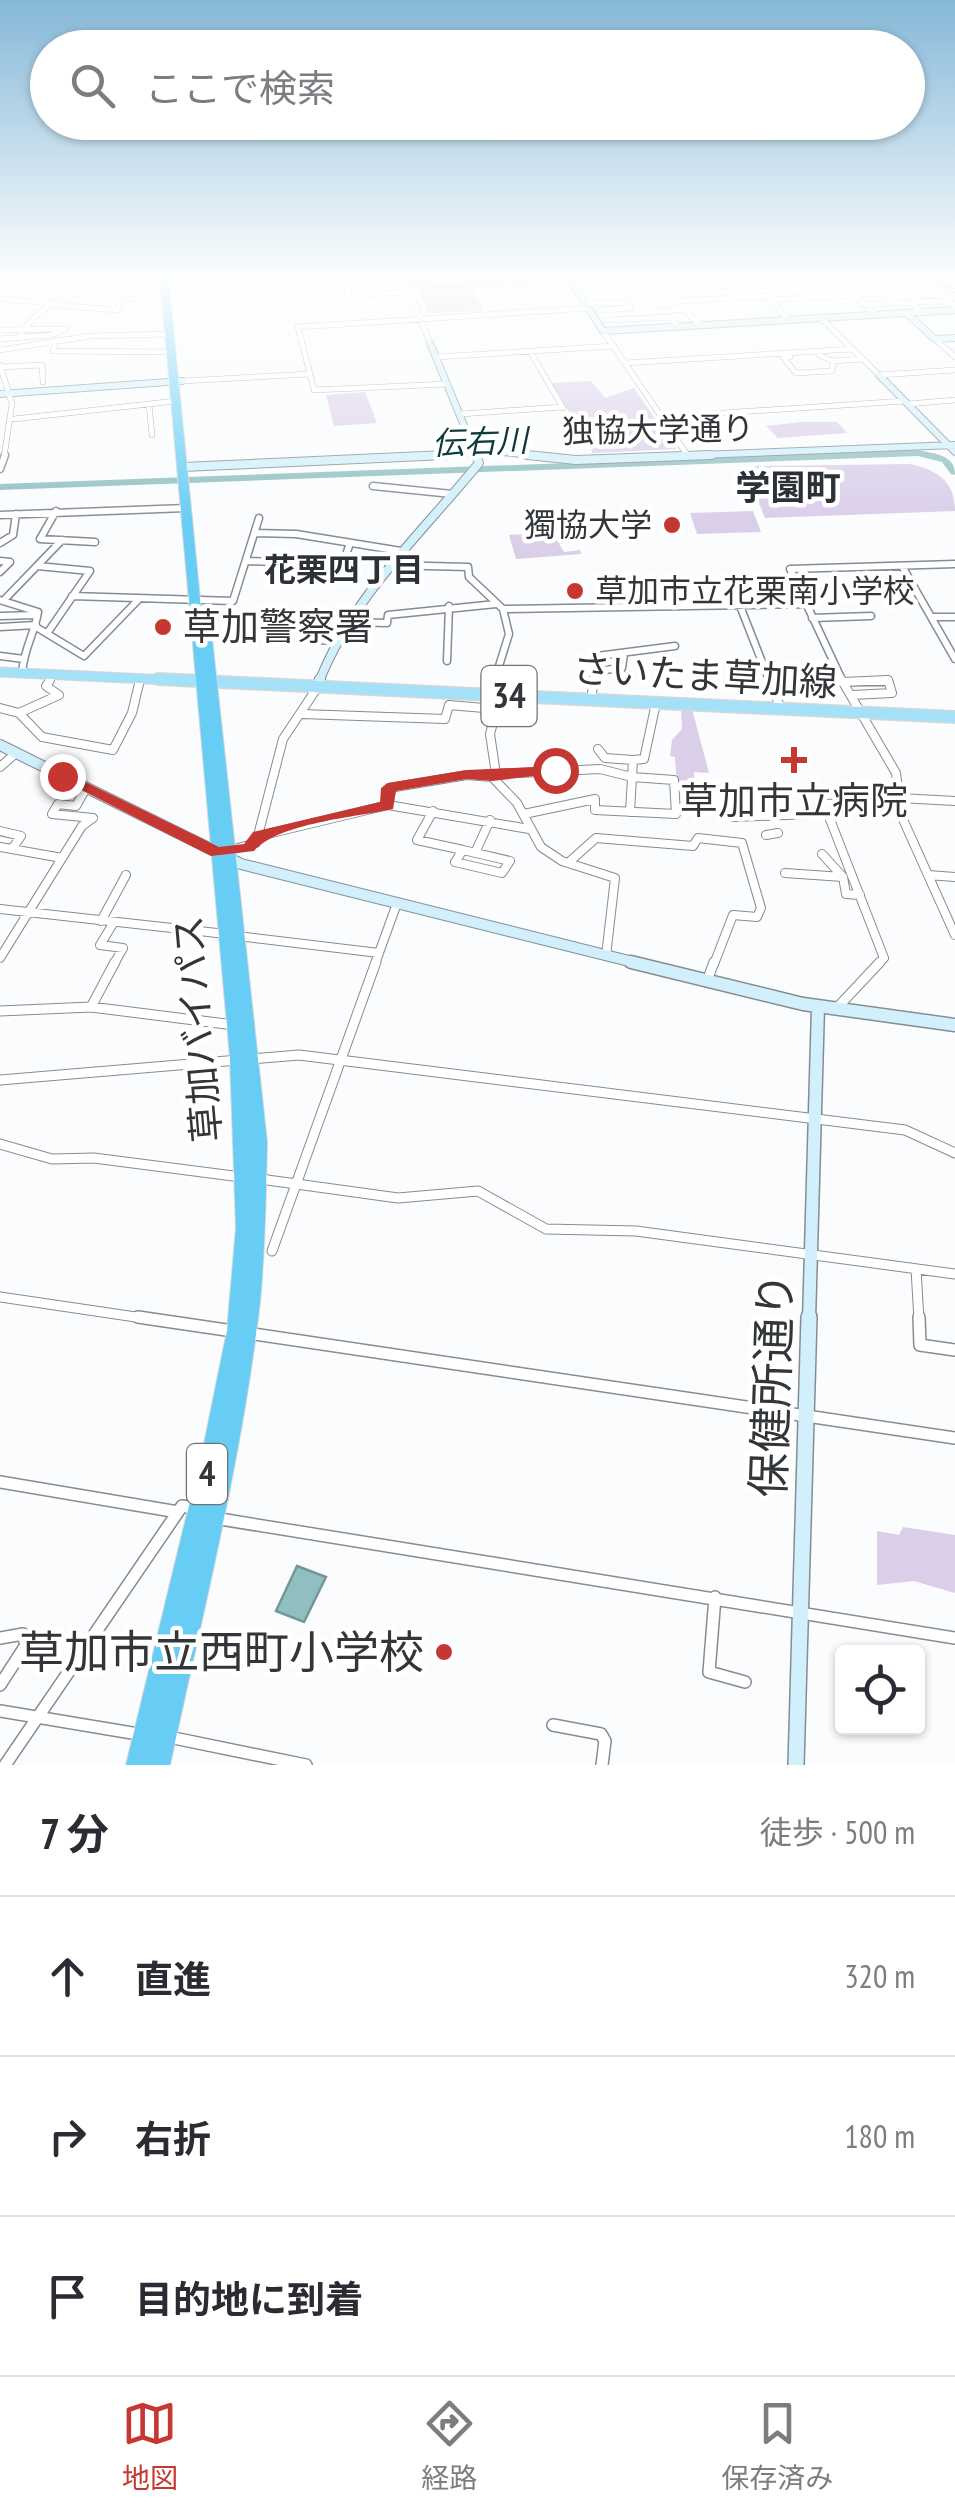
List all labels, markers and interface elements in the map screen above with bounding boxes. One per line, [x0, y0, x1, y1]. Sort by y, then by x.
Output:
search box [30, 30, 925, 140]
icon: search [65, 58, 120, 113]
text: ここで検索 [145, 63, 335, 112]
street label: 独協大学通り [562, 406, 754, 452]
water label: 伝右川 [431, 418, 532, 464]
district label: 学園町 [735, 464, 841, 510]
place label: 獨協大学 [524, 503, 652, 545]
marker: 獨協大学 [661, 514, 683, 536]
district label: 花栗四丁目 [264, 548, 424, 590]
place label: 草加市立花栗南小学校 [595, 569, 915, 611]
marker: 草加市立花栗南小学校 [564, 580, 586, 602]
place label: 草加警察署 [183, 601, 373, 650]
marker: 草加警察署 [152, 616, 174, 638]
street label: さいたま草加線 [572, 643, 839, 706]
road number: 34 [482, 666, 536, 726]
marker: 草加市立病院 [781, 747, 807, 773]
route start [533, 748, 579, 794]
route end [40, 754, 86, 800]
place label: 草加市立病院 [680, 775, 908, 824]
street label: 草加バイパス [162, 914, 231, 1144]
street label: 保健所通り [738, 1272, 804, 1498]
road number: 4 [187, 1444, 227, 1504]
place label: 草加市立西町小学校 [19, 1622, 424, 1680]
marker: 草加市立西町小学校 [433, 1641, 455, 1663]
map controls [835, 1645, 925, 1735]
button: locate [835, 1645, 925, 1735]
text: 7 分 [40, 1806, 109, 1861]
text: 徒歩 · 500 m [760, 1811, 915, 1853]
icon: ahead [40, 1949, 95, 2004]
text: 直進 [135, 1954, 211, 2003]
text: 320 m [844, 1955, 915, 1997]
icon: right [40, 2109, 95, 2164]
text: 右折 [135, 2114, 211, 2163]
text: 180 m [844, 2115, 915, 2157]
icon: arrive [40, 2269, 95, 2324]
text: 目的地に到着 [135, 2274, 363, 2323]
tab: 地図 [122, 2396, 178, 2496]
tab: 経路 [421, 2396, 477, 2496]
tab: 保存済み [721, 2396, 833, 2496]

